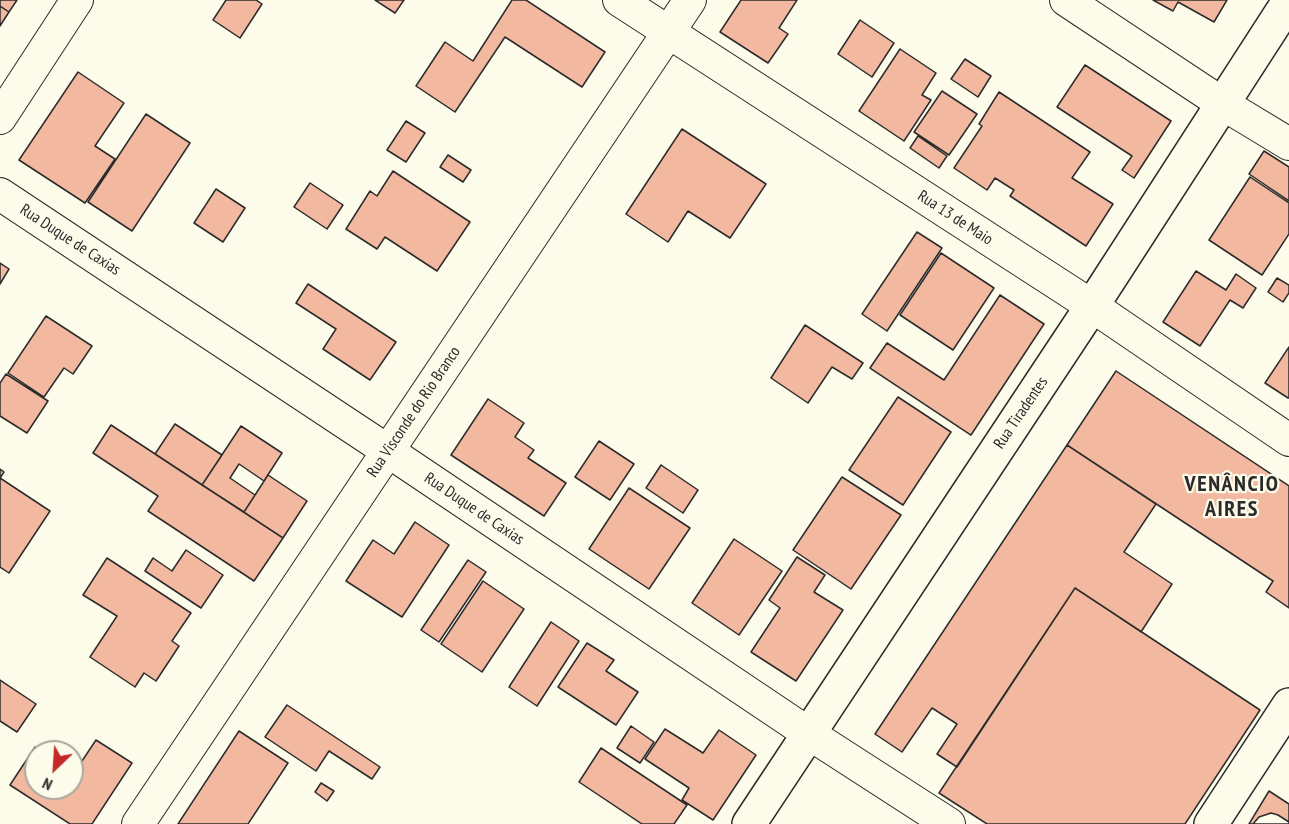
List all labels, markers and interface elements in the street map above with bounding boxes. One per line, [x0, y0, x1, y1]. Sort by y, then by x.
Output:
street label: Rua 13 de Maio [914, 186, 996, 250]
street label: Rua Duque de Caxias [16, 200, 124, 280]
street label: Rua Visconde do Rio Branco [363, 343, 465, 481]
street label: Rua Tiradentes [990, 373, 1052, 453]
street label: Rua Duque de Caxias [421, 469, 527, 549]
district label: VENÂNCIO AIRES [1185, 472, 1279, 524]
north arrow [24, 740, 84, 800]
text: N [39, 774, 55, 795]

